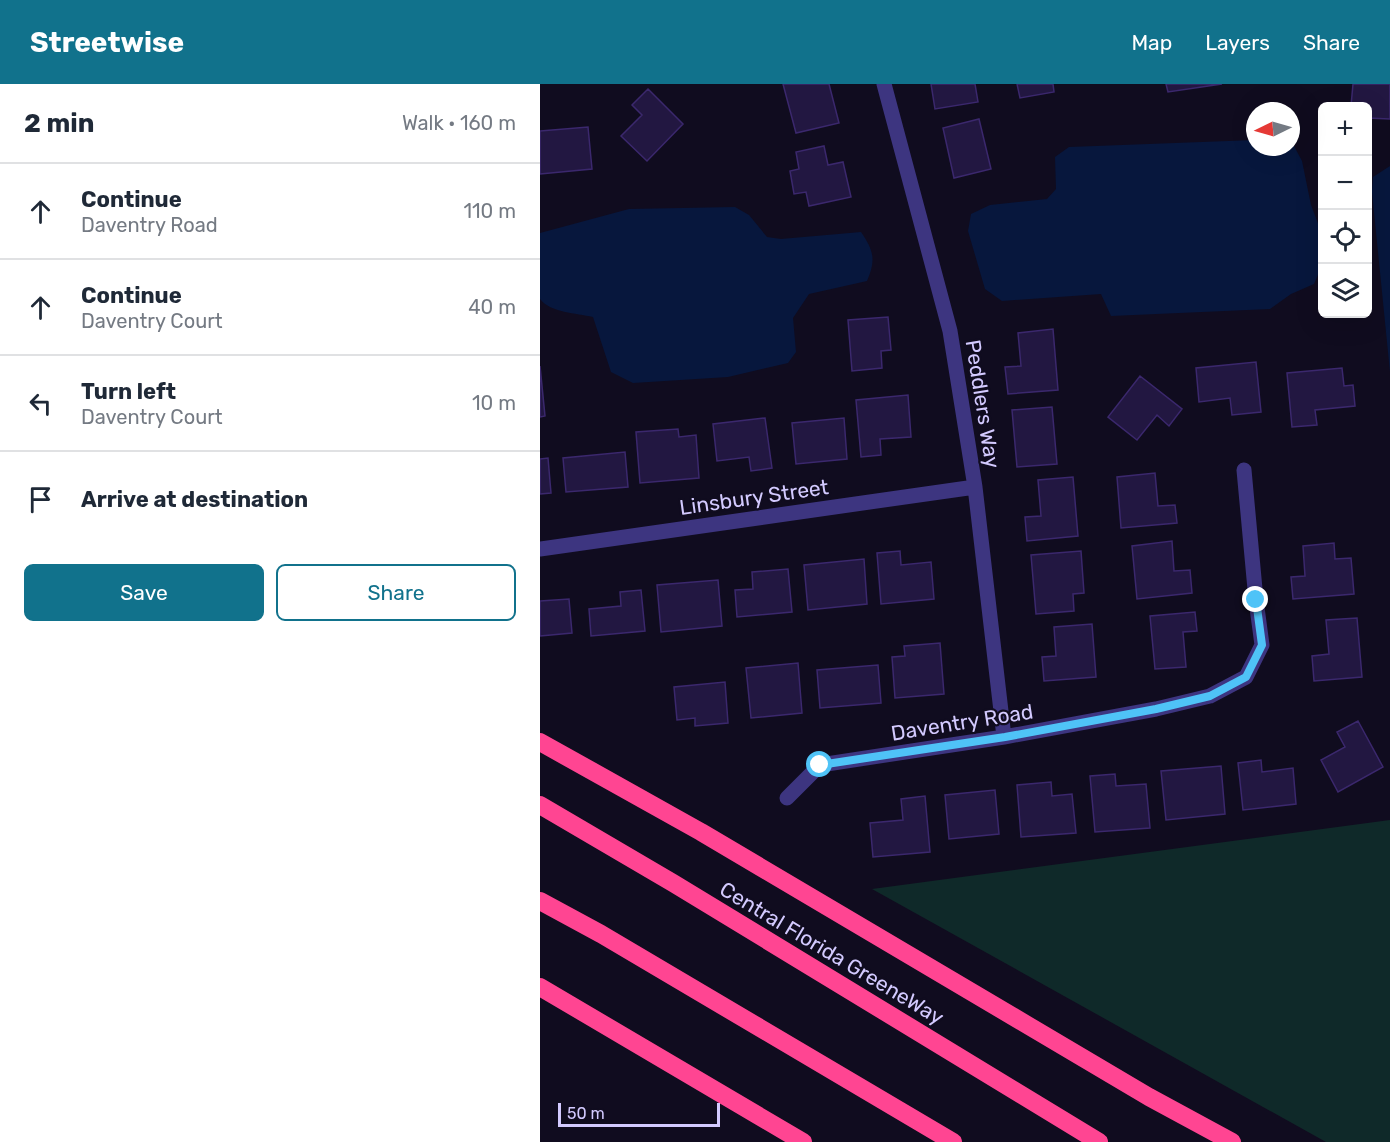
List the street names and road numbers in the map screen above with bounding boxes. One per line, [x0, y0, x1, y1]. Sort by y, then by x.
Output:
street label: Peddlers Way [961, 338, 1006, 470]
street label: Linsbury Street [678, 474, 830, 520]
street label: Daventry Road [889, 698, 1035, 746]
street label: Central Florida GreeneWay [715, 876, 949, 1030]

